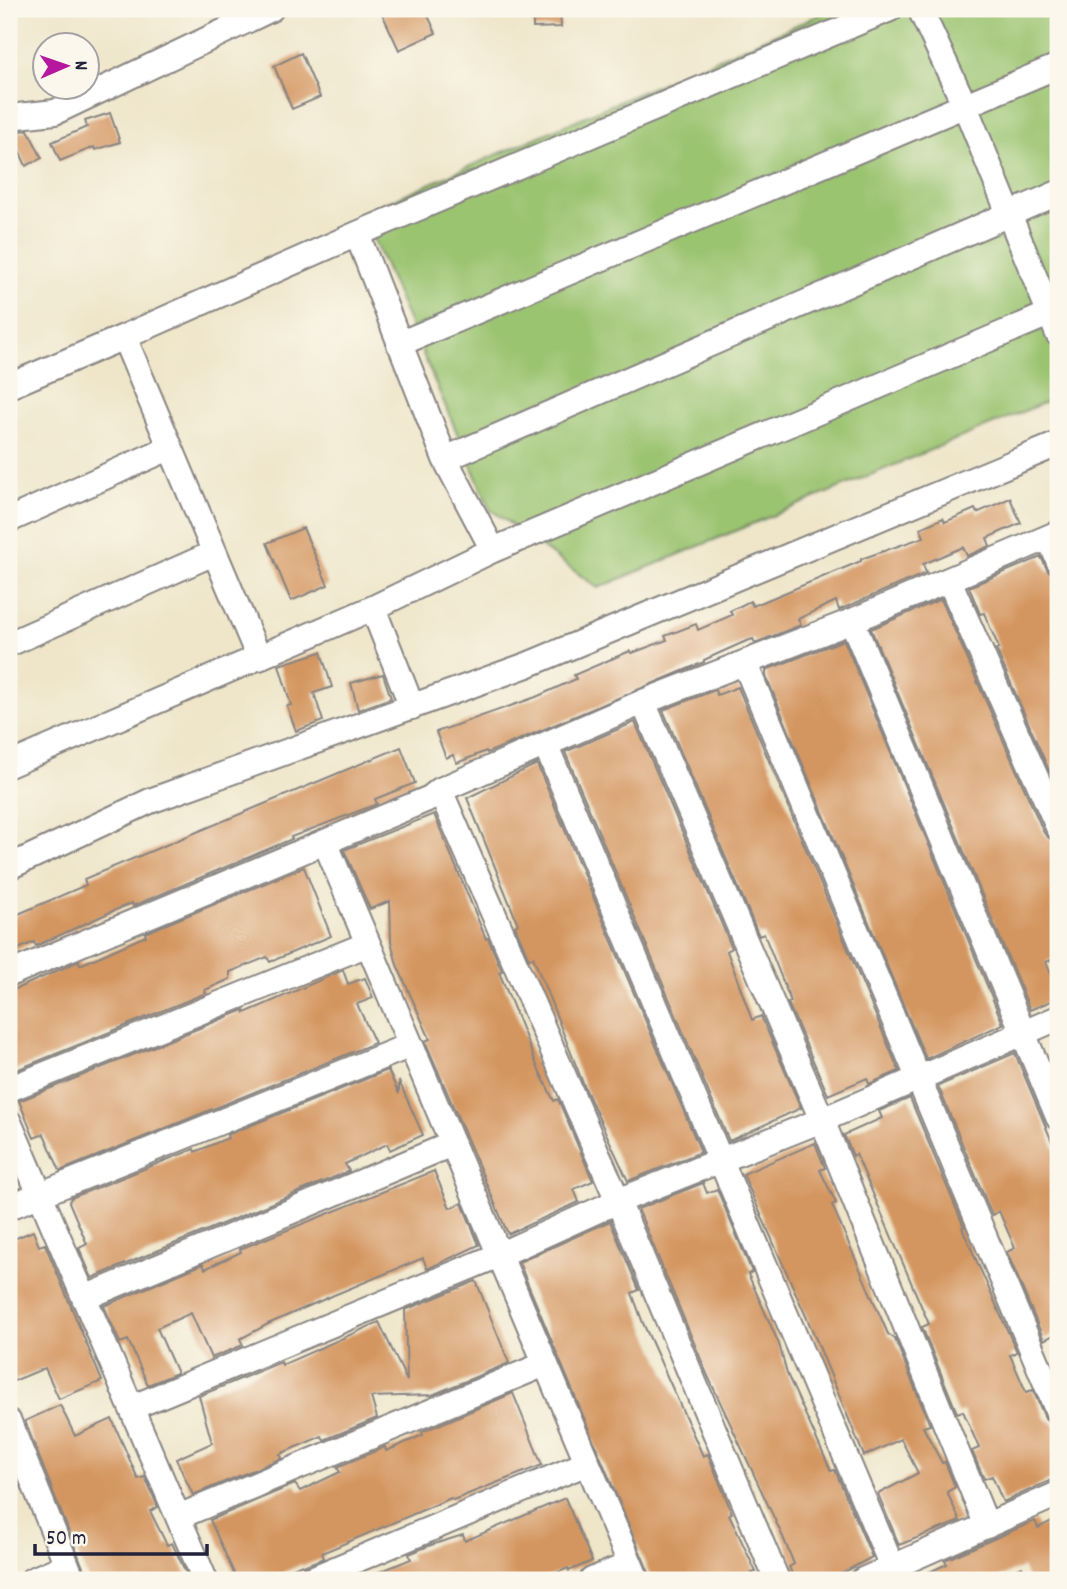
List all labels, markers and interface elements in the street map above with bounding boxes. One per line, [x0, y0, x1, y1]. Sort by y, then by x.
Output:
north arrow [32, 32, 102, 102]
text: N [66, 60, 93, 71]
scale bar [35, 1512, 206, 1556]
text: 50 m [46, 1525, 86, 1555]

